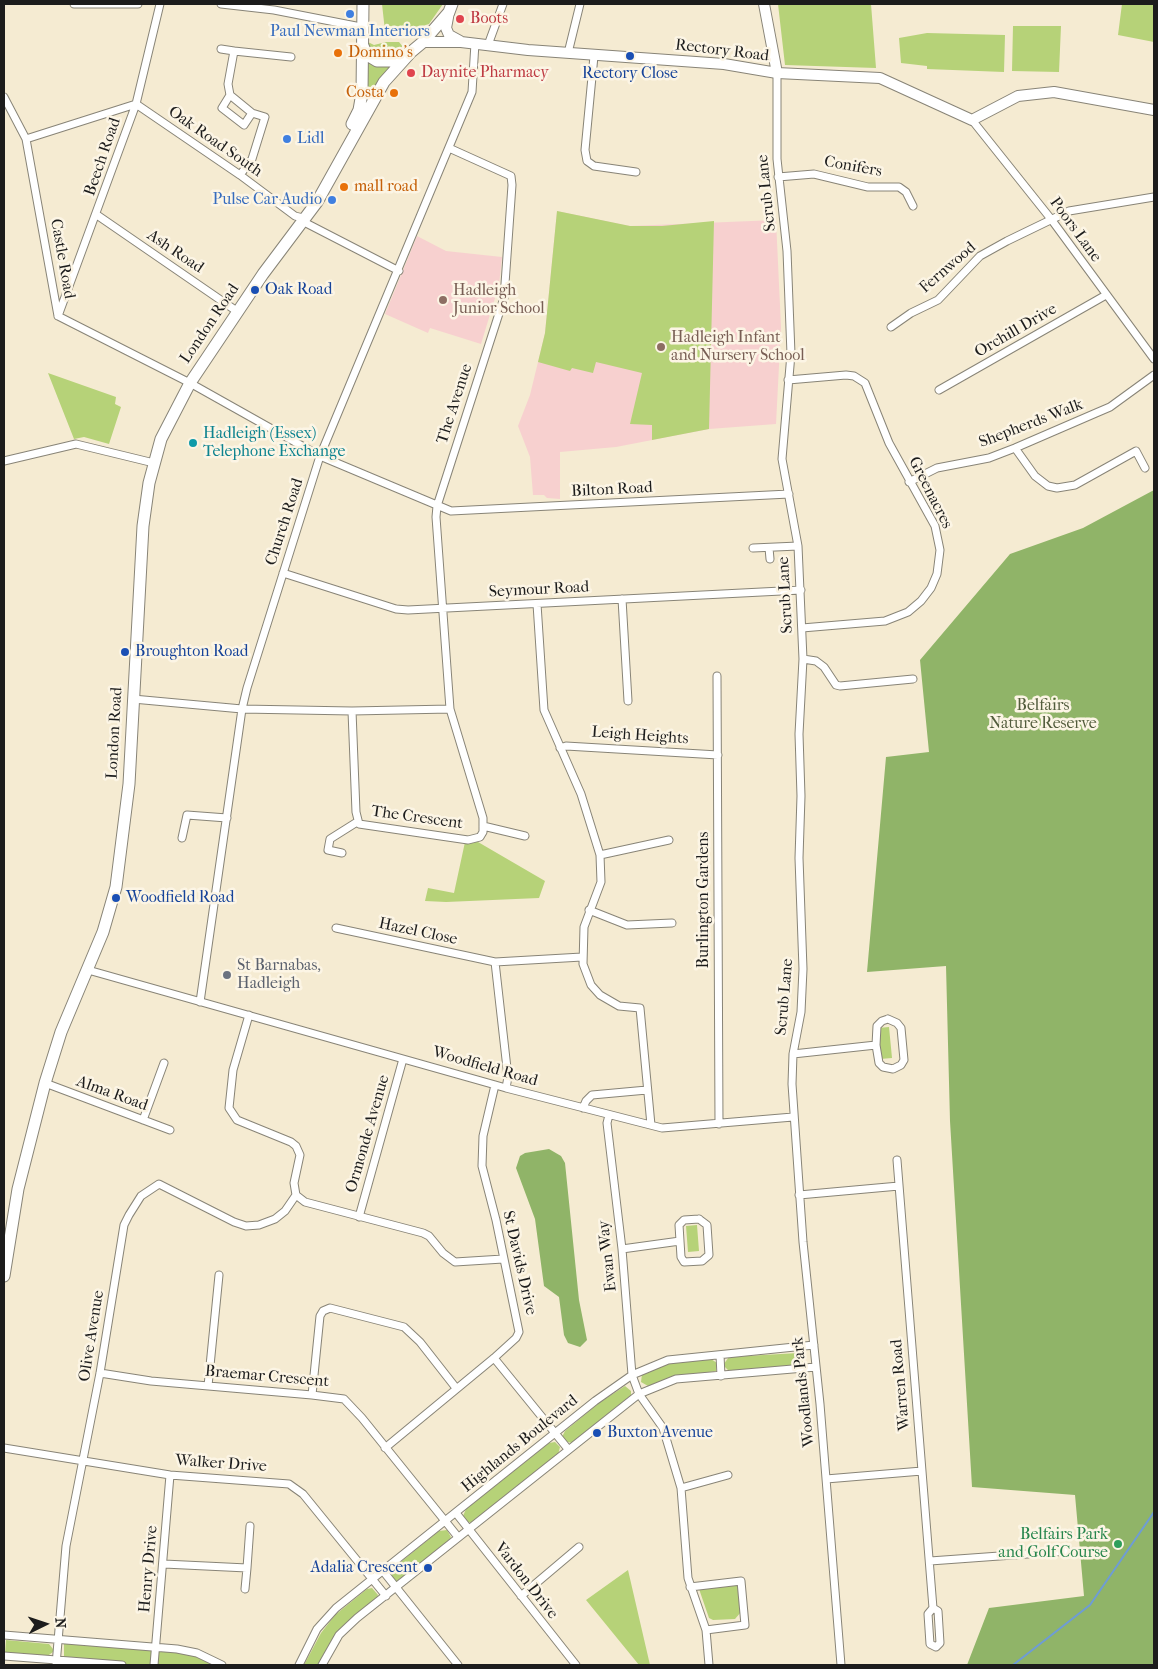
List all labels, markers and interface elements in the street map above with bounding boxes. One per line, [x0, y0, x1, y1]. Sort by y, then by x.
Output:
marker: Paul Newman Interiors [344, 8, 356, 20]
place label: Boots [470, 9, 508, 29]
marker: Boots [454, 13, 466, 25]
place label: Paul Newman Interiors [270, 22, 430, 42]
street label: Rectory Road [674, 36, 770, 66]
place label: Domino's [348, 43, 413, 63]
marker: Domino's [332, 47, 344, 59]
marker: Rectory Close [624, 50, 636, 62]
place label: Daynite Pharmacy [421, 63, 549, 83]
place label: Rectory Close [582, 64, 678, 84]
marker: Daynite Pharmacy [405, 67, 417, 79]
place label: Costa [346, 83, 384, 103]
marker: Costa [388, 87, 400, 99]
street label: Oak Road South [164, 102, 266, 182]
street label: Beech Road [81, 115, 125, 199]
place label: Lidl [297, 129, 324, 149]
marker: Lidl [281, 133, 293, 145]
street label: Conifers [823, 152, 883, 182]
street label: Scrub Lane [753, 154, 781, 232]
place label: mall road [354, 177, 418, 197]
marker: mall road [338, 181, 350, 193]
place label: Pulse Car Audio [213, 190, 322, 210]
marker: Pulse Car Audio [326, 194, 338, 206]
street label: Poors Lane [1045, 194, 1105, 266]
street label: Castle Road [46, 217, 78, 301]
street label: Ash Road [143, 226, 207, 278]
street label: Fernwood [916, 238, 980, 298]
street label: London Road [176, 280, 244, 368]
place label: Oak Road [265, 280, 332, 300]
place label: Hadleigh Junior School [453, 281, 545, 319]
marker: Oak Road [249, 284, 261, 296]
marker: Hadleigh Junior School [437, 294, 449, 306]
street label: Orchill Drive [972, 300, 1060, 362]
place label: Hadleigh Infant and Nursery School [671, 328, 805, 366]
marker: Hadleigh Infant and Nursery School [655, 341, 667, 353]
street label: The Avenue [433, 362, 477, 446]
street label: Shepherds Walk [976, 395, 1086, 453]
place label: Hadleigh (Essex) Telephone Exchange [203, 424, 345, 462]
marker: Hadleigh (Essex) Telephone Exchange [187, 437, 199, 449]
street label: Greenacres [904, 454, 956, 532]
street label: Church Road [262, 476, 308, 568]
street label: Bilton Road [571, 478, 653, 502]
street label: Scrub Lane [774, 556, 798, 634]
street label: Seymour Road [488, 578, 590, 602]
place label: Broughton Road [135, 642, 249, 662]
marker: Broughton Road [119, 646, 131, 658]
street label: London Road [103, 687, 127, 779]
park label: Belfairs Nature Reserve [989, 696, 1097, 734]
street label: Leigh Heights [591, 723, 689, 749]
street label: The Crescent [370, 802, 464, 834]
street label: Burlington Gardens [694, 832, 714, 968]
place label: Woodfield Road [126, 888, 234, 908]
marker: Woodfield Road [110, 892, 122, 904]
street label: Hazel Close [377, 914, 459, 950]
place label: St Barnabas, Hadleigh [237, 956, 321, 994]
street label: Scrub Lane [772, 958, 798, 1036]
marker: St Barnabas, Hadleigh [221, 969, 233, 981]
street label: Woodfield Road [430, 1043, 540, 1091]
street label: Alma Road [74, 1072, 150, 1116]
street label: Ormonde Avenue [342, 1073, 394, 1195]
street label: St Davids Drive [498, 1209, 540, 1317]
street label: Ewan Way [595, 1219, 621, 1293]
street label: Olive Avenue [75, 1289, 109, 1383]
street label: Woodlands Park [789, 1336, 819, 1448]
street label: Warren Road [887, 1338, 915, 1432]
street label: Braemar Crescent [204, 1362, 330, 1392]
street label: Highlands Boulevard [458, 1391, 582, 1497]
place label: Buxton Avenue [607, 1423, 713, 1443]
marker: Buxton Avenue [591, 1427, 603, 1439]
street label: Walker Drive [175, 1451, 267, 1477]
street label: Henry Drive [136, 1525, 162, 1613]
place label: Belfairs Park and Golf Course [998, 1525, 1108, 1563]
marker: Belfairs Park and Golf Course [1112, 1538, 1124, 1550]
street label: Vardon Drive [490, 1539, 562, 1623]
place label: Adalia Crescent [310, 1558, 418, 1578]
marker: Adalia Crescent [422, 1562, 434, 1574]
north arrow [20, 1599, 70, 1649]
text: N [52, 1617, 69, 1629]

